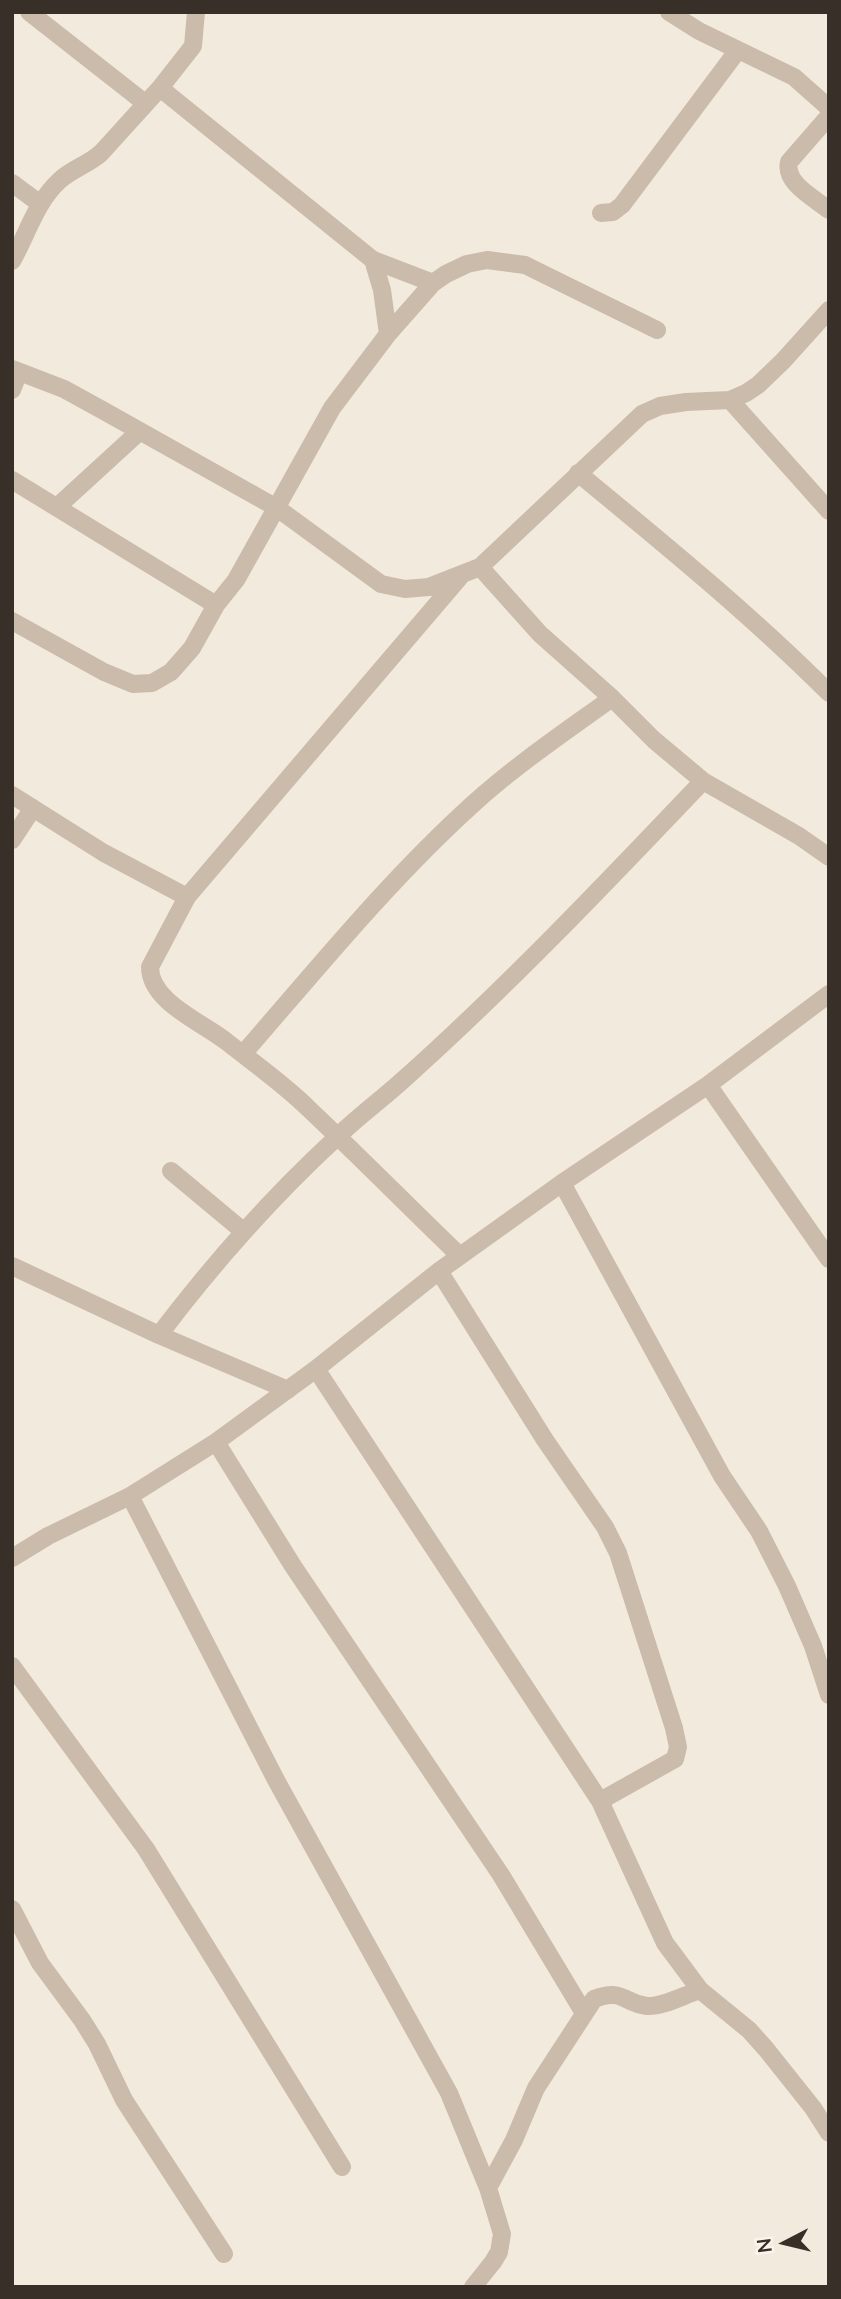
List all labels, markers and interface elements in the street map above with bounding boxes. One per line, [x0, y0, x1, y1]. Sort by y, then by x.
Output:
north arrow [750, 2208, 820, 2278]
text: N [751, 2237, 776, 2254]

